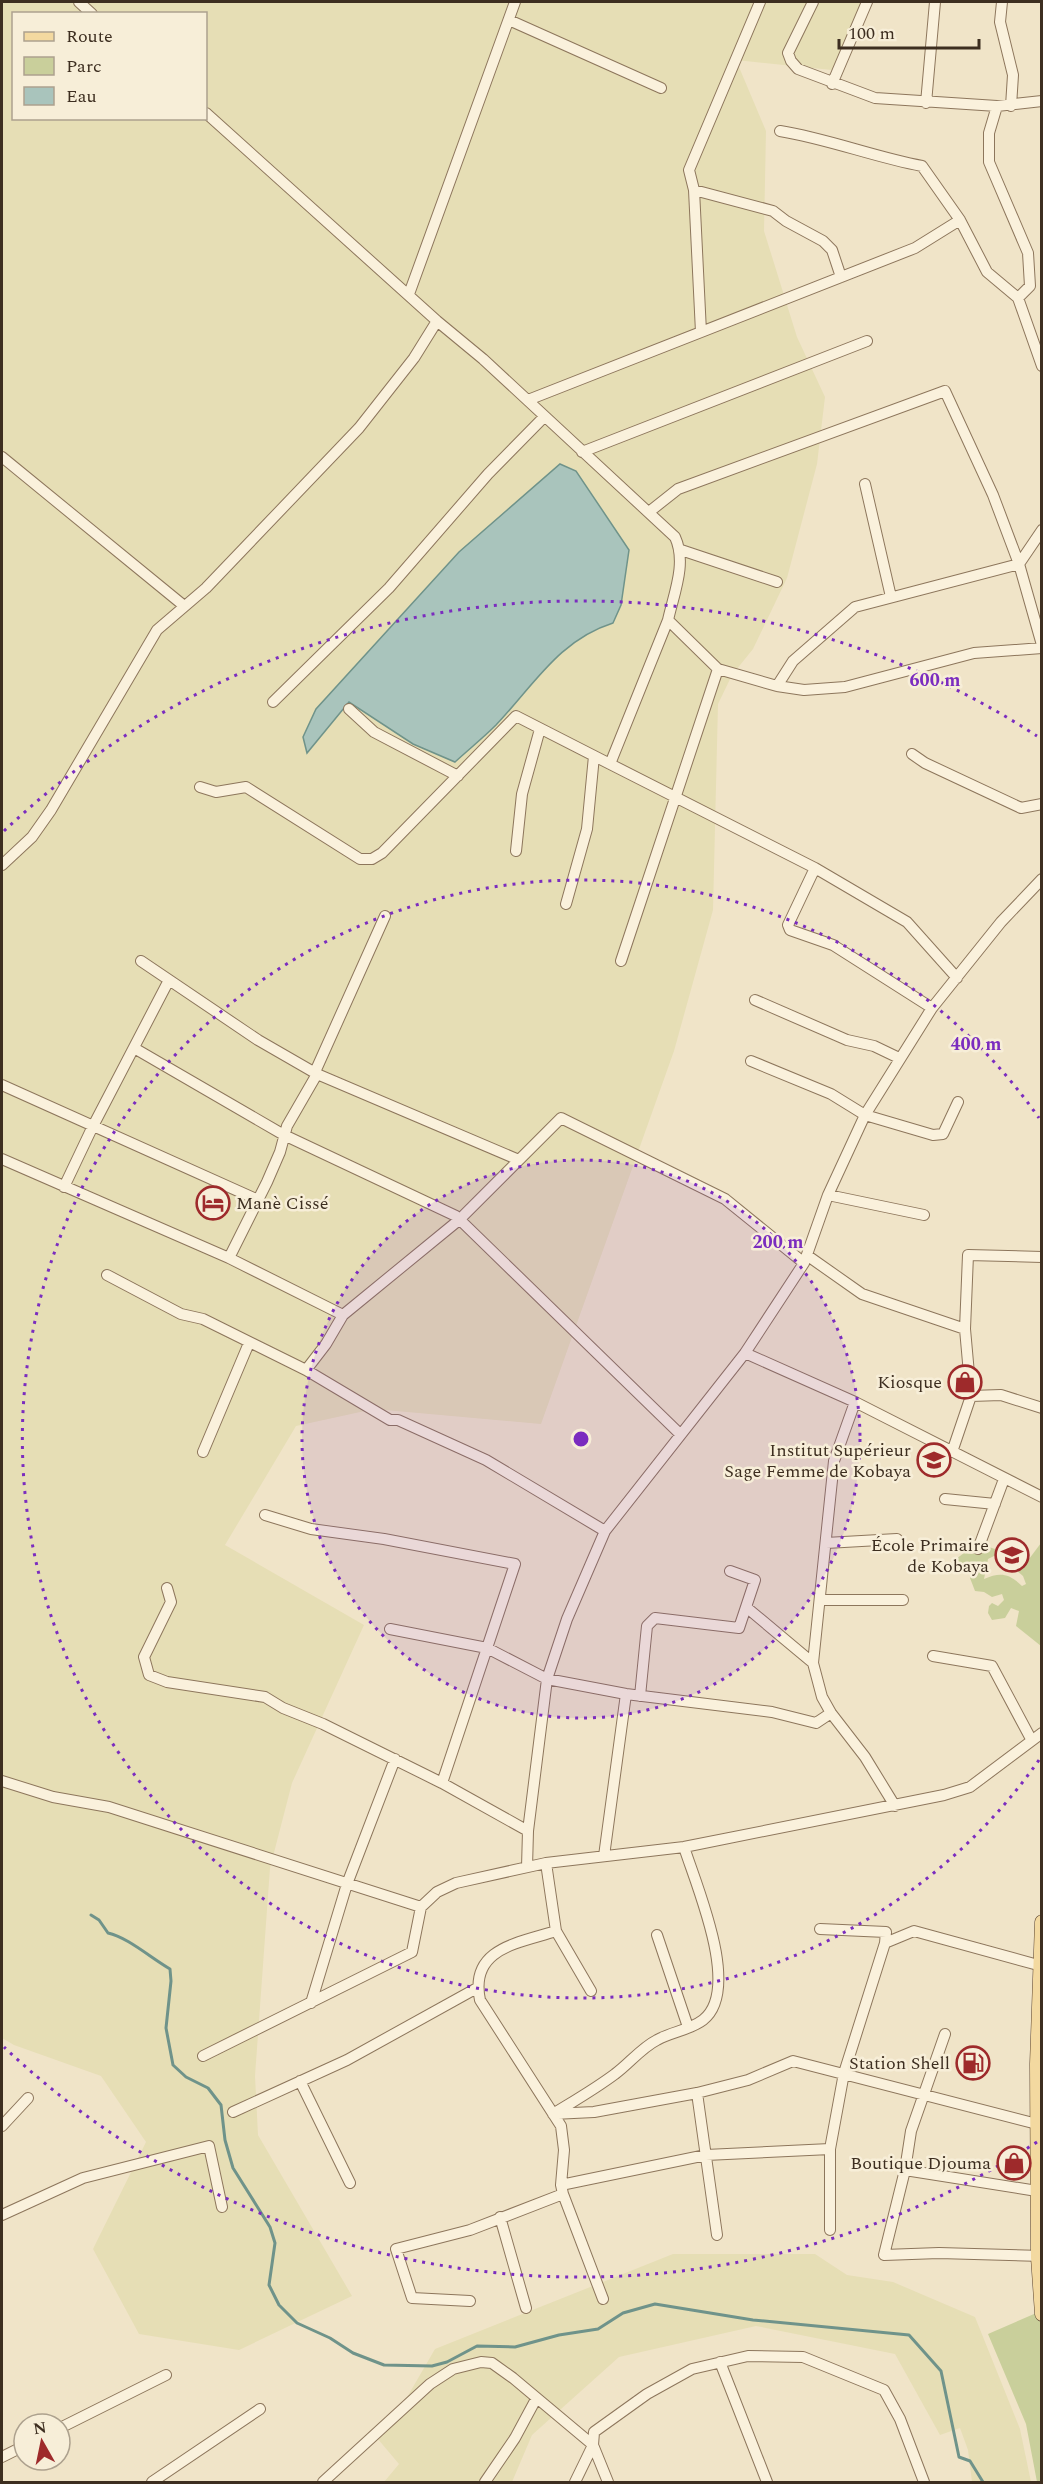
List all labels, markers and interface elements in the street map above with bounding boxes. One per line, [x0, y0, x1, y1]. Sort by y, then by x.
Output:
legend [12, 12, 207, 120]
scale bar [839, 12, 978, 50]
text: 100 m [848, 20, 895, 47]
text: Route [66, 23, 113, 50]
text: Parc [66, 53, 102, 80]
text: Eau [66, 83, 97, 110]
text: 600 m [909, 667, 961, 694]
text: 400 m [950, 1031, 1002, 1058]
hotel icon: Manè Cissé [195, 1185, 231, 1221]
place label: Manè Cissé [236, 1190, 329, 1217]
text: 200 m [752, 1229, 804, 1256]
shop icon: Kiosque [947, 1364, 983, 1400]
place label: Kiosque [877, 1369, 942, 1396]
centre of rings [571, 1429, 591, 1449]
place label: Institut Supérieur Sage Femme de Kobaya [724, 1437, 911, 1485]
school or university icon: Institut Supérieur Sage Femme de Kobaya [916, 1442, 952, 1478]
place label: École Primaire de Kobaya [871, 1532, 989, 1580]
school or university icon: École Primaire de Kobaya [994, 1537, 1030, 1573]
fuel station icon: Station Shell [955, 2045, 991, 2081]
place label: Station Shell [849, 2050, 950, 2077]
shop icon: Boutique Djouma [996, 2145, 1032, 2181]
place label: Boutique Djouma [850, 2150, 991, 2177]
north arrow [12, 2412, 72, 2472]
text: N [31, 2415, 48, 2441]

